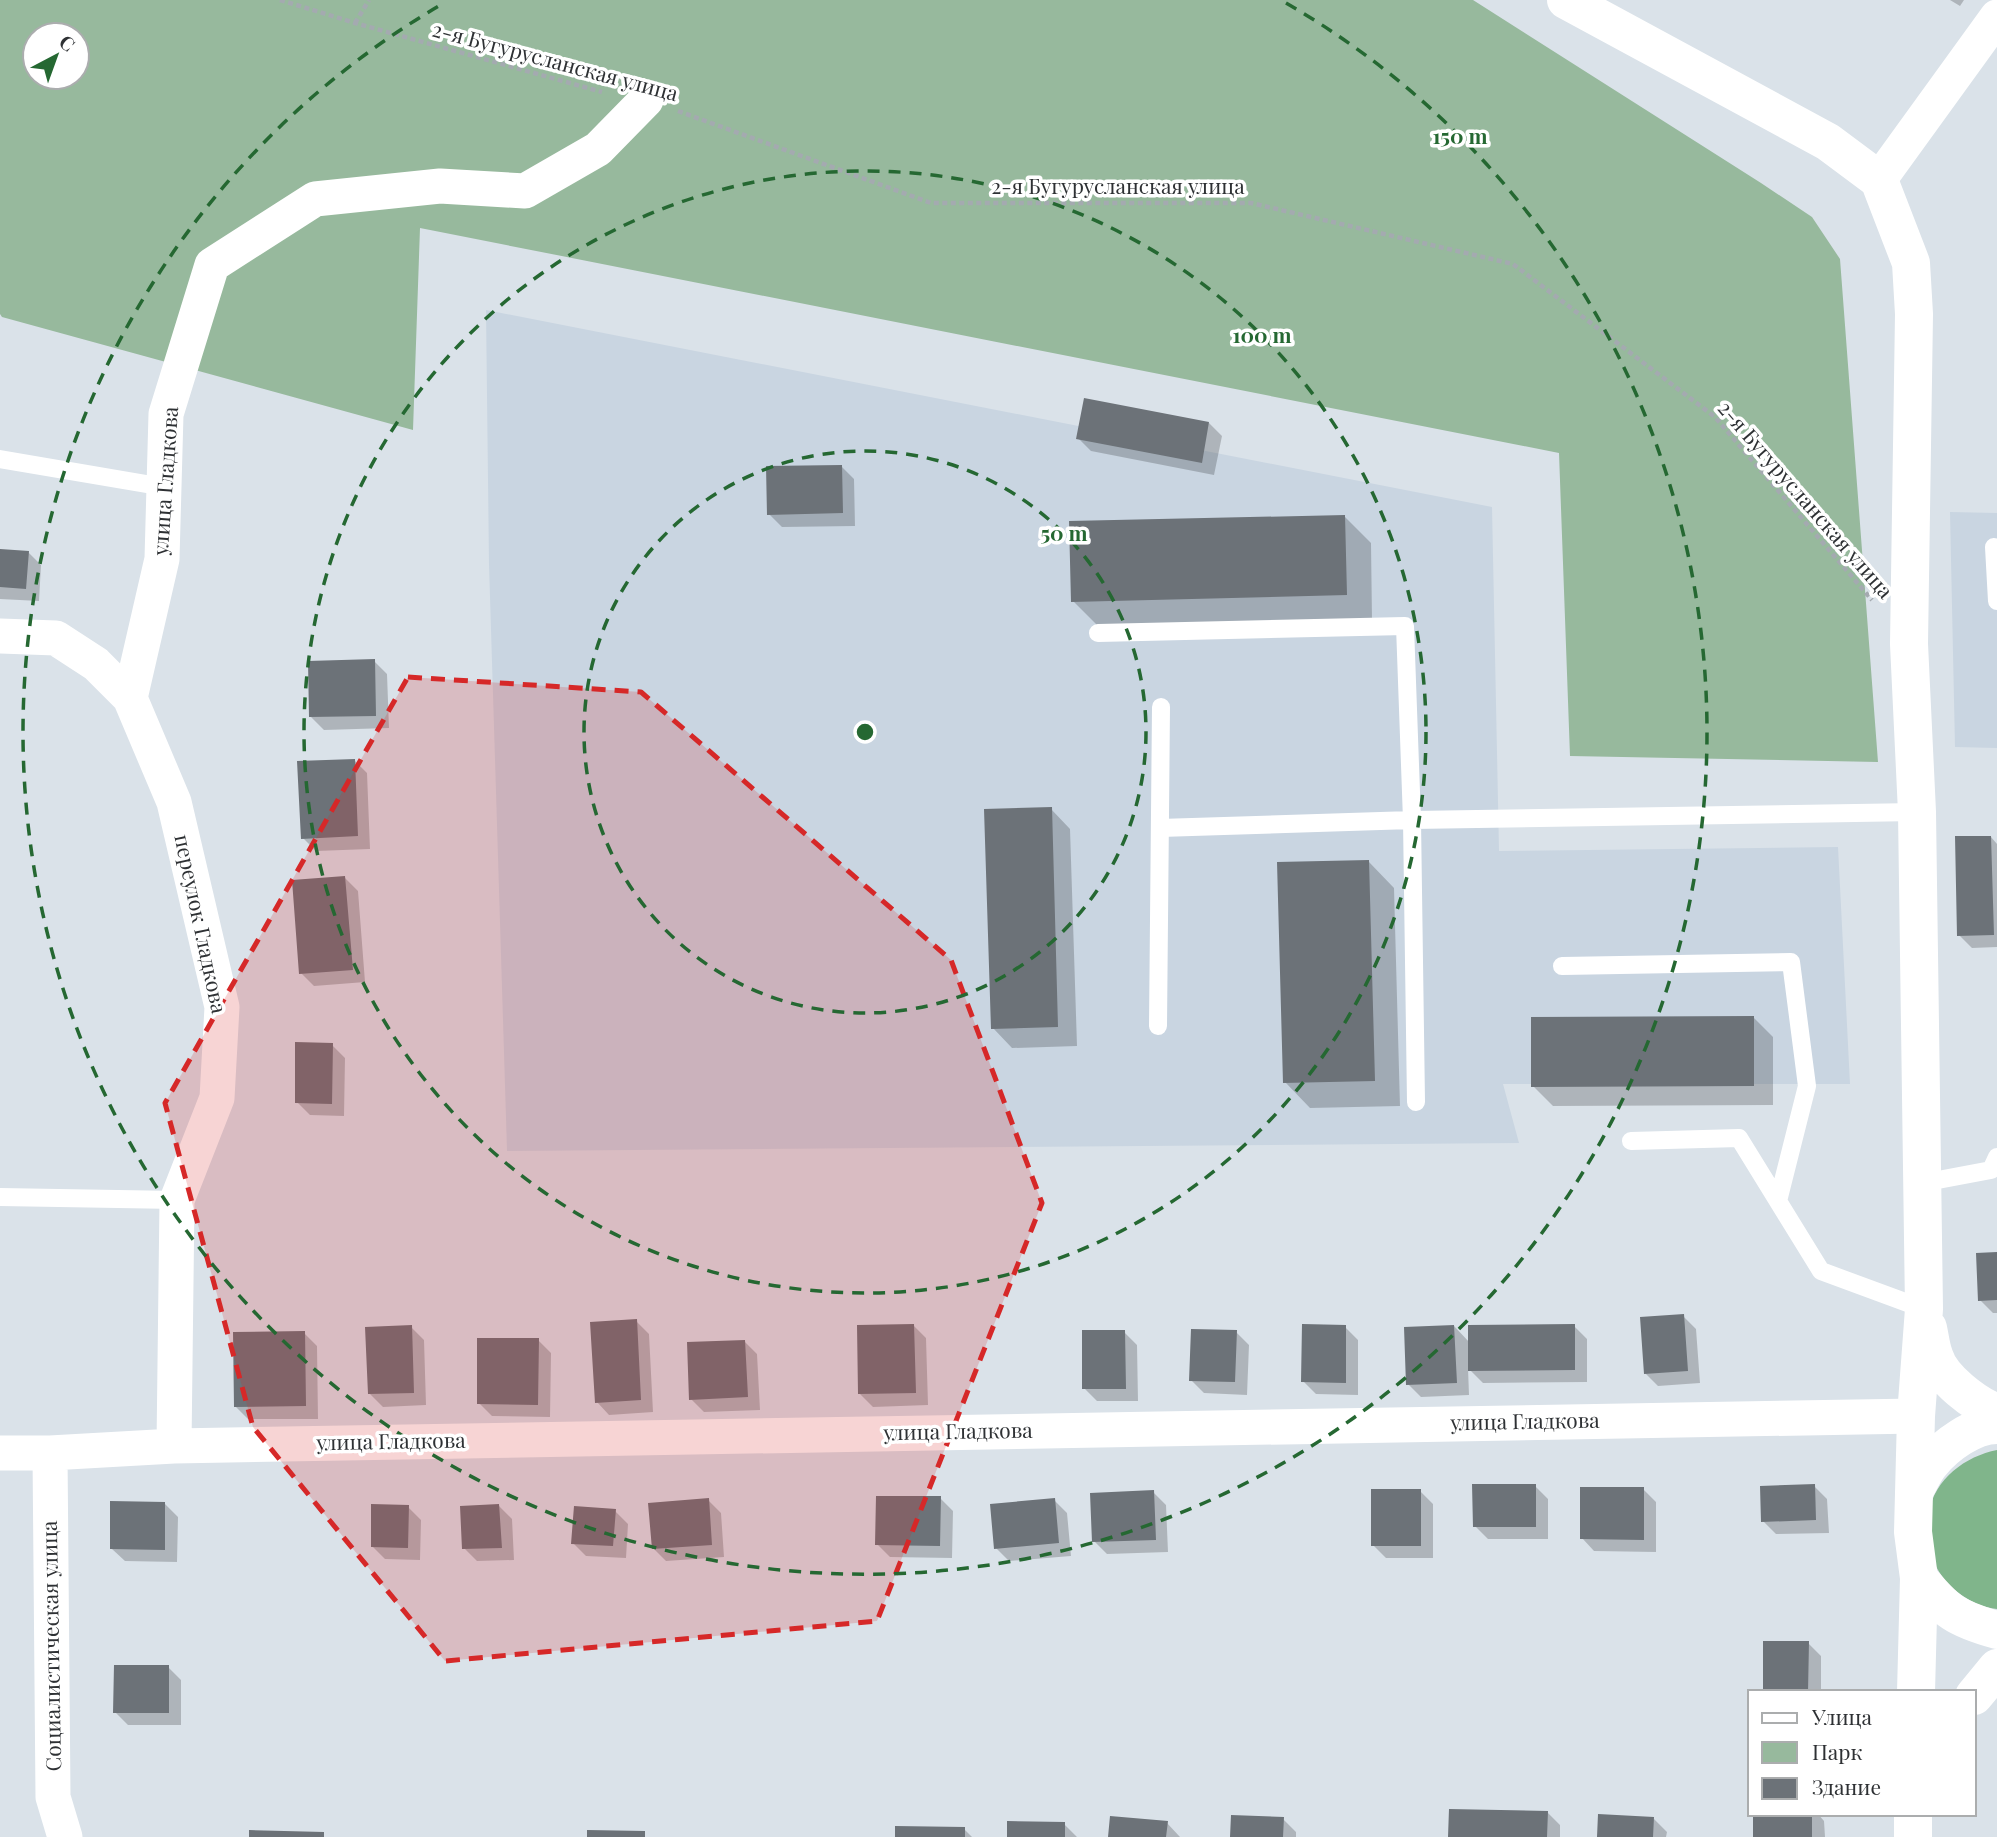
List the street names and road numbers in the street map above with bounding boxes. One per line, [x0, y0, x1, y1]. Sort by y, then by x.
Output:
street label: 2-я Бугурусланская улица [430, 14, 682, 107]
street label: 2-я Бугурусланская улица [991, 171, 1245, 199]
street label: 2-я Бугурусланская улица [1713, 394, 1901, 604]
street label: улица Гладкова [145, 405, 183, 557]
street label: переулок Гладкова [169, 831, 235, 1016]
street label: улица Гладкова [1449, 1405, 1600, 1435]
street label: улица Гладкова [882, 1415, 1033, 1445]
street label: улица Гладкова [315, 1425, 466, 1455]
street label: Социалистическая улица [34, 1520, 66, 1772]

